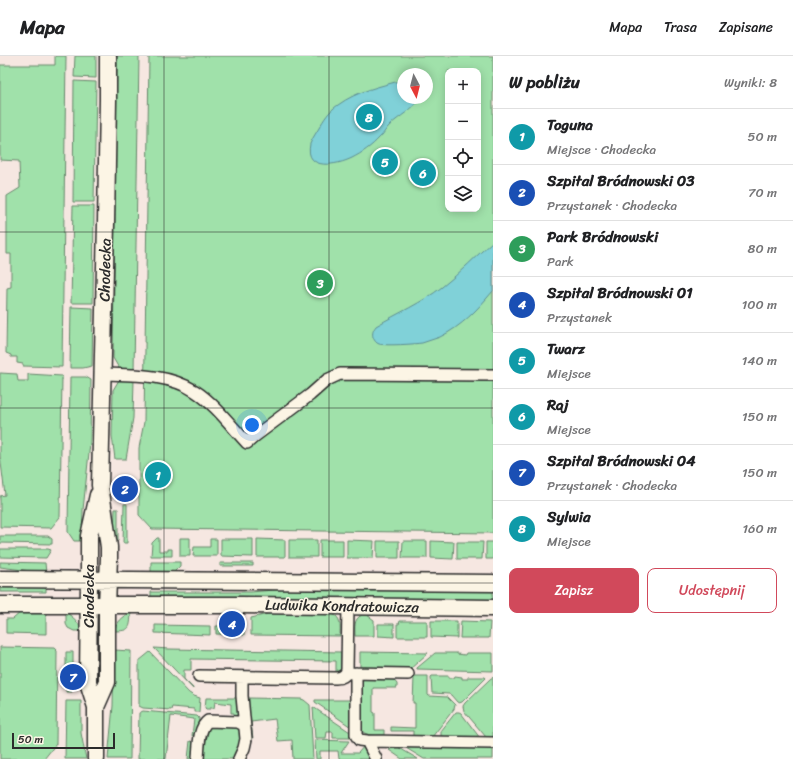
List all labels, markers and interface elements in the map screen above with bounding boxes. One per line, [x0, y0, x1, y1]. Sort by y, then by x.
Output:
text: Mapa [20, 11, 65, 44]
text: Mapa [609, 15, 642, 40]
text: Trasa [664, 15, 697, 40]
text: Zapisane [719, 15, 773, 40]
text: W pobliżu [509, 67, 580, 97]
north arrow [397, 68, 433, 104]
map controls [445, 68, 481, 212]
button: + [445, 68, 481, 104]
text: Wyniki: 8 [724, 71, 777, 94]
pin: 8 [356, 102, 382, 132]
button: − [445, 104, 481, 140]
text: Toguna [547, 112, 593, 138]
text: 1 [519, 125, 525, 148]
text: 50 m [747, 125, 777, 148]
text: Miejsce · Chodecka [547, 138, 656, 161]
button: locate [445, 140, 481, 176]
pin: 5 [372, 147, 398, 177]
pin: 6 [410, 158, 436, 188]
text: Szpital Bródnowski 03 [547, 168, 694, 194]
button: layers [445, 176, 481, 212]
text: 2 [518, 181, 526, 204]
text: 70 m [748, 181, 777, 204]
text: Przystanek · Chodecka [547, 194, 677, 217]
text: Park Bródnowski [547, 224, 658, 250]
text: 3 [518, 237, 526, 260]
text: 80 m [748, 237, 777, 260]
street label: Chodecka [91, 238, 119, 302]
text: Park [547, 250, 574, 273]
pin: 3 [307, 268, 333, 298]
text: Szpital Bródnowski 01 [547, 280, 693, 306]
text: 4 [518, 293, 526, 316]
text: 100 m [742, 293, 777, 316]
text: Przystanek [547, 306, 612, 329]
text: Twarz [547, 336, 585, 362]
text: 5 [518, 349, 526, 372]
text: 140 m [742, 349, 777, 372]
text: Miejsce [547, 362, 591, 385]
text: Raj [547, 392, 569, 418]
text: 6 [518, 405, 526, 428]
text: 150 m [742, 405, 777, 428]
your location [242, 415, 262, 435]
text: Miejsce [547, 418, 591, 441]
text: Szpital Bródnowski 04 [547, 448, 696, 474]
pin: 1 [145, 460, 171, 490]
text: 7 [518, 461, 526, 484]
text: 150 m [742, 461, 777, 484]
pin: 2 [112, 474, 138, 504]
text: Przystanek · Chodecka [547, 474, 677, 497]
text: Sylwia [547, 504, 591, 530]
text: 8 [518, 517, 526, 540]
text: 160 m [742, 517, 777, 540]
text: Miejsce [547, 530, 591, 553]
street label: Chodecka [76, 564, 102, 628]
button: Zapisz [509, 568, 639, 613]
button: Udostępnij [647, 568, 777, 613]
street label: Ludwika Kondratowicza [265, 592, 420, 620]
pin: 4 [219, 609, 245, 639]
pin: 7 [60, 662, 86, 692]
text: 50 m [18, 730, 43, 749]
scale bar [12, 731, 115, 750]

